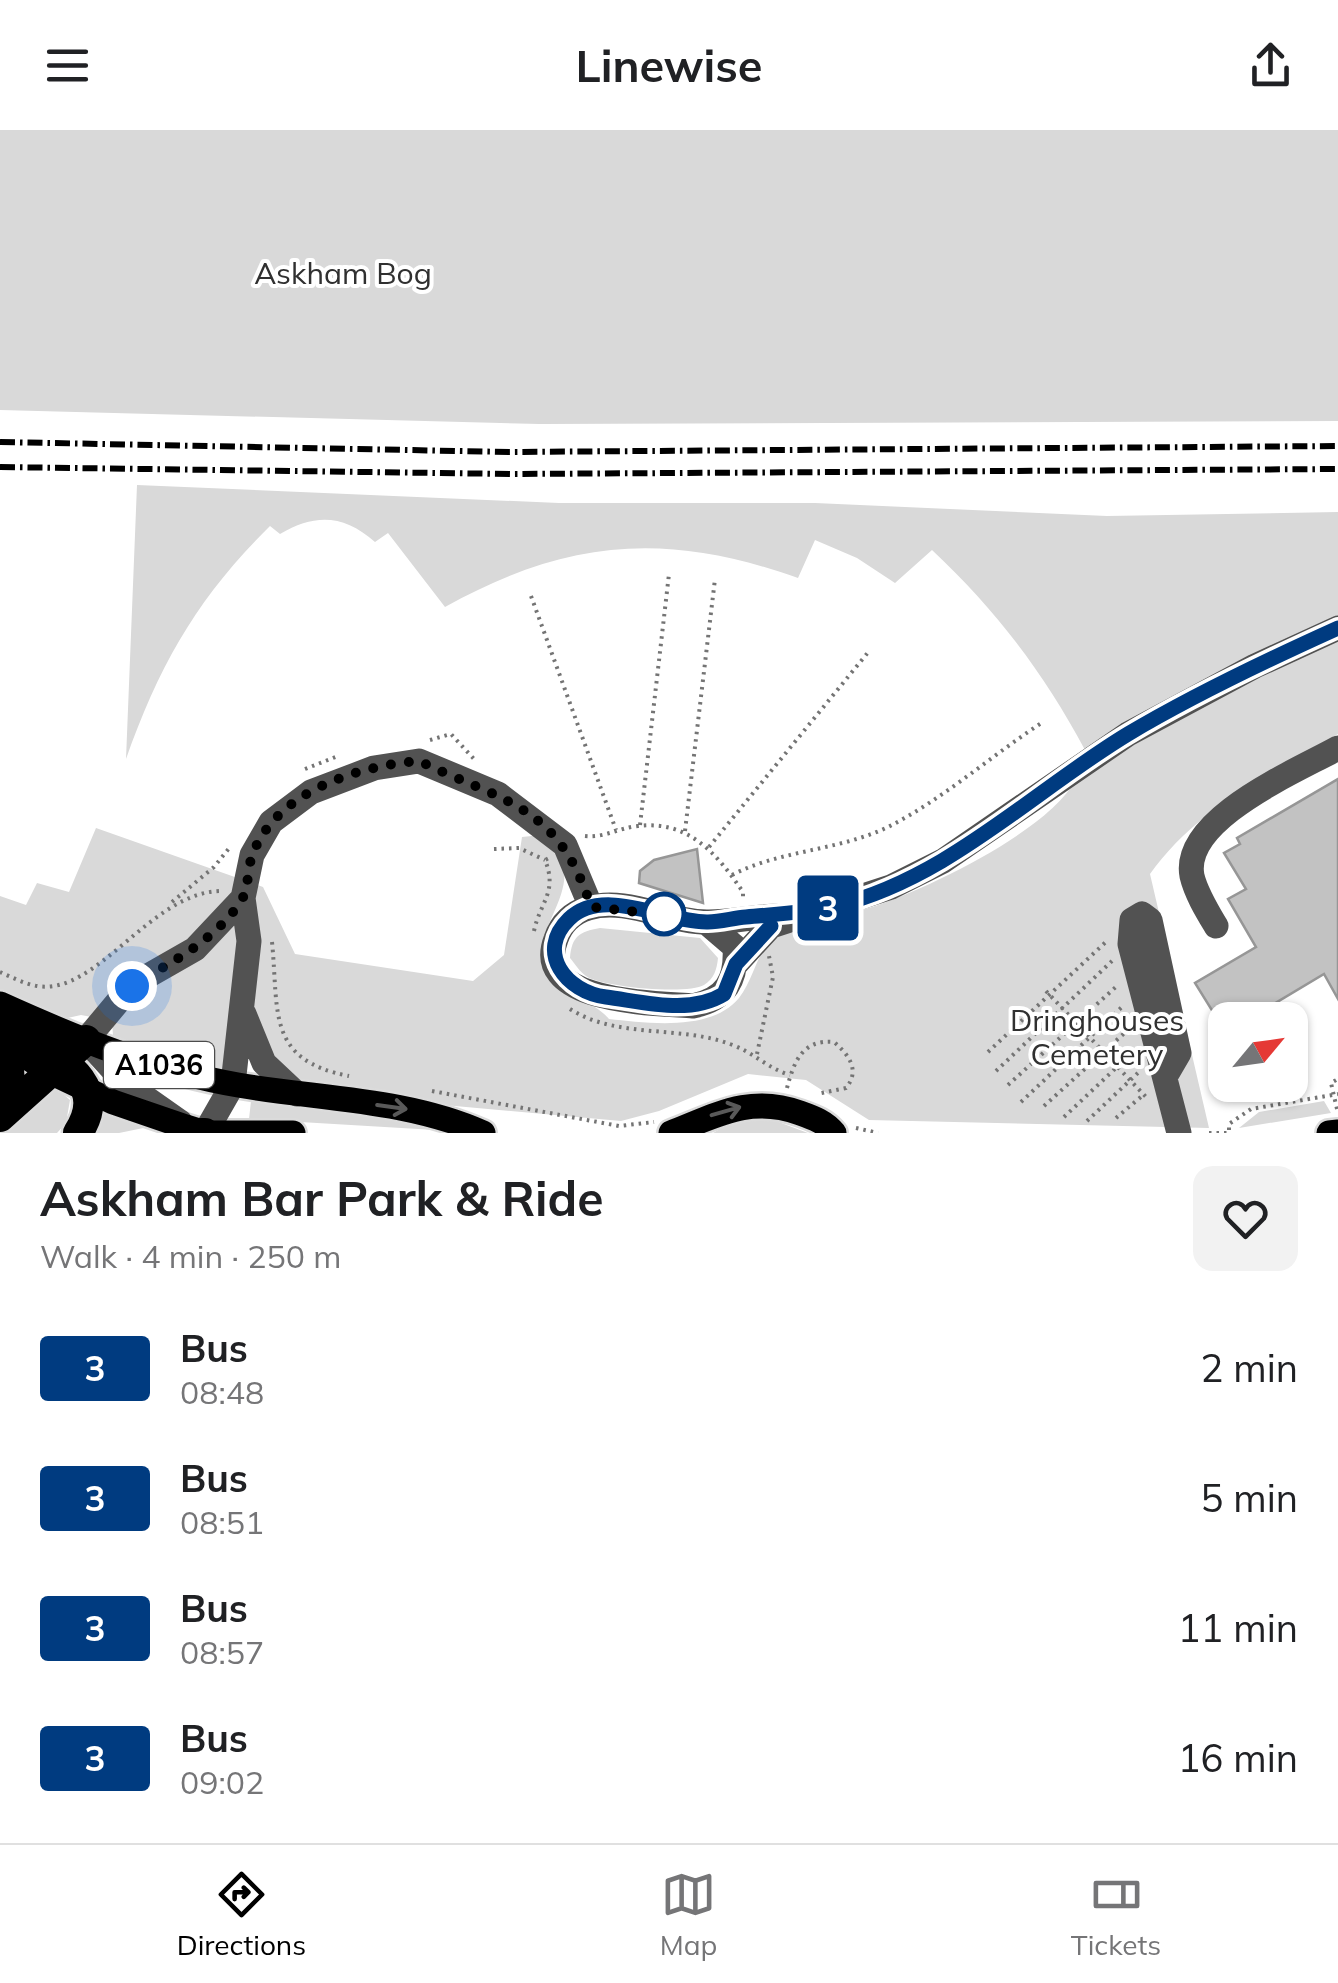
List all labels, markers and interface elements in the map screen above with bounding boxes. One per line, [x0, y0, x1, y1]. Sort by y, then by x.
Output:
text: Linewise [575, 37, 763, 93]
icon: menu [40, 38, 95, 93]
icon: share [1243, 38, 1298, 93]
park label: Askham Bog [254, 254, 432, 292]
line badge: 3 [796, 876, 860, 940]
text: 3 [817, 886, 839, 930]
unlabelled marker [643, 893, 685, 935]
your location [107, 961, 157, 1011]
park label: Dringhouses Cemetery [1010, 1001, 1184, 1073]
north arrow [1208, 1002, 1308, 1102]
map controls [1208, 1002, 1308, 1102]
road number: A1036 [104, 1042, 214, 1088]
one-way arrow [375, 1099, 408, 1117]
one-way arrow [710, 1101, 741, 1119]
button: heart [1193, 1166, 1298, 1271]
text: Askham Bar Park & Ride [40, 1168, 604, 1228]
text: Walk · 4 min · 250 m [40, 1236, 341, 1276]
text: Bus [180, 1324, 248, 1372]
text: 2 min [1201, 1344, 1298, 1392]
text: 3 [84, 1346, 106, 1390]
text: 08:48 [180, 1372, 264, 1412]
text: Bus [180, 1454, 248, 1502]
text: 5 min [1201, 1474, 1298, 1522]
text: 3 [84, 1476, 106, 1520]
text: 08:51 [180, 1502, 264, 1542]
text: Bus [180, 1584, 248, 1632]
text: 11 min [1178, 1604, 1298, 1652]
text: 3 [84, 1606, 106, 1650]
text: 08:57 [180, 1632, 264, 1672]
text: Bus [180, 1714, 248, 1762]
text: 16 min [1178, 1734, 1298, 1782]
text: 3 [84, 1736, 106, 1780]
text: 09:02 [180, 1762, 264, 1802]
tab: Directions [177, 1867, 306, 1962]
tab: Map [660, 1867, 717, 1962]
tab: Tickets [1071, 1867, 1161, 1962]

